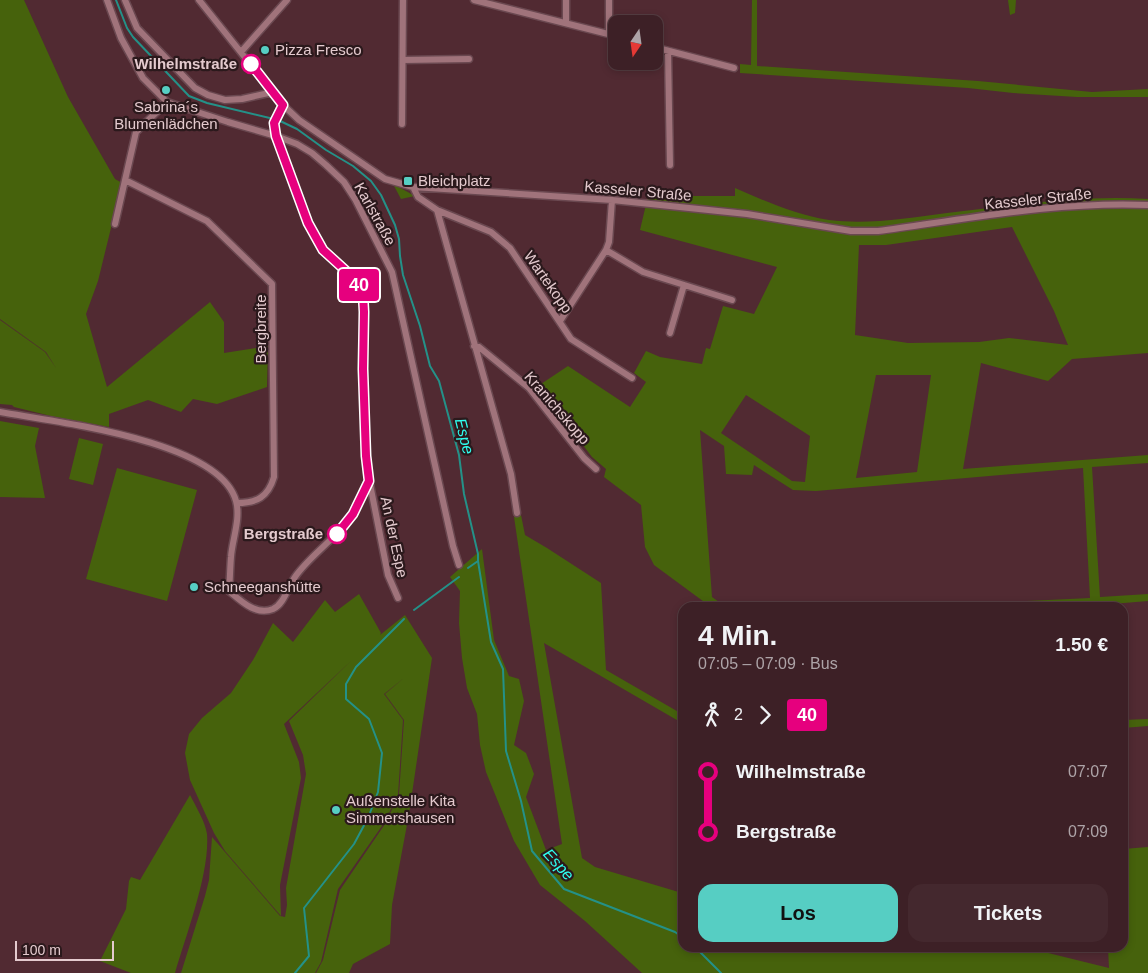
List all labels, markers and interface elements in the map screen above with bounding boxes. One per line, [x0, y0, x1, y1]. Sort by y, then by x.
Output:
north arrow [608, 15, 662, 70]
map controls [608, 15, 663, 70]
place label: Pizza Fresco [275, 41, 362, 58]
marker: Pizza Fresco [259, 44, 271, 56]
marker: Wilhelmstraße [241, 54, 261, 74]
place label: Wilhelmstraße [135, 55, 237, 72]
marker: Sabrina´s Blumenlädchen [160, 84, 172, 96]
place label: Sabrina´s Blumenlädchen [114, 98, 218, 132]
place label: Bleichplatz [418, 172, 491, 189]
marker: Bleichplatz [402, 175, 414, 187]
street label: Kasseler Straße [584, 177, 692, 204]
street label: Karlstraße [351, 179, 400, 248]
street label: Kasseler Straße [984, 184, 1092, 213]
street label: Wartekopp [521, 247, 576, 316]
line badge: 40 [336, 269, 382, 301]
text: 40 [349, 275, 369, 295]
street label: Bergbreite [252, 294, 269, 364]
street label: Kranichskopp [521, 368, 594, 448]
water label: Espe [452, 416, 477, 456]
street label: An der Espe [378, 495, 411, 579]
marker: Bergstraße [327, 524, 347, 544]
place label: Bergstraße [244, 525, 323, 542]
place label: Schneeganshütte [204, 578, 321, 595]
marker: Schneeganshütte [188, 581, 200, 593]
text: 4 Min. [698, 620, 777, 651]
text: 1.50 € [1055, 634, 1108, 655]
text: 07:05 – 07:09 · Bus [698, 655, 838, 672]
icon: walk [698, 701, 726, 729]
icon: forward [751, 701, 779, 729]
text: 40 [797, 705, 817, 725]
text: 2 [734, 706, 743, 723]
text: Wilhelmstraße [736, 761, 866, 782]
text: 07:07 [1068, 763, 1108, 780]
place label: Außenstelle Kita Simmershausen [346, 792, 456, 826]
marker: Außenstelle Kita Simmershausen [330, 804, 342, 816]
text: Bergstraße [736, 821, 836, 842]
text: 07:09 [1068, 823, 1108, 840]
water label: Espe [540, 845, 577, 884]
button: Los [698, 884, 898, 942]
button: Tickets [908, 884, 1108, 942]
scale bar [15, 938, 114, 961]
text: 100 m [22, 942, 61, 958]

